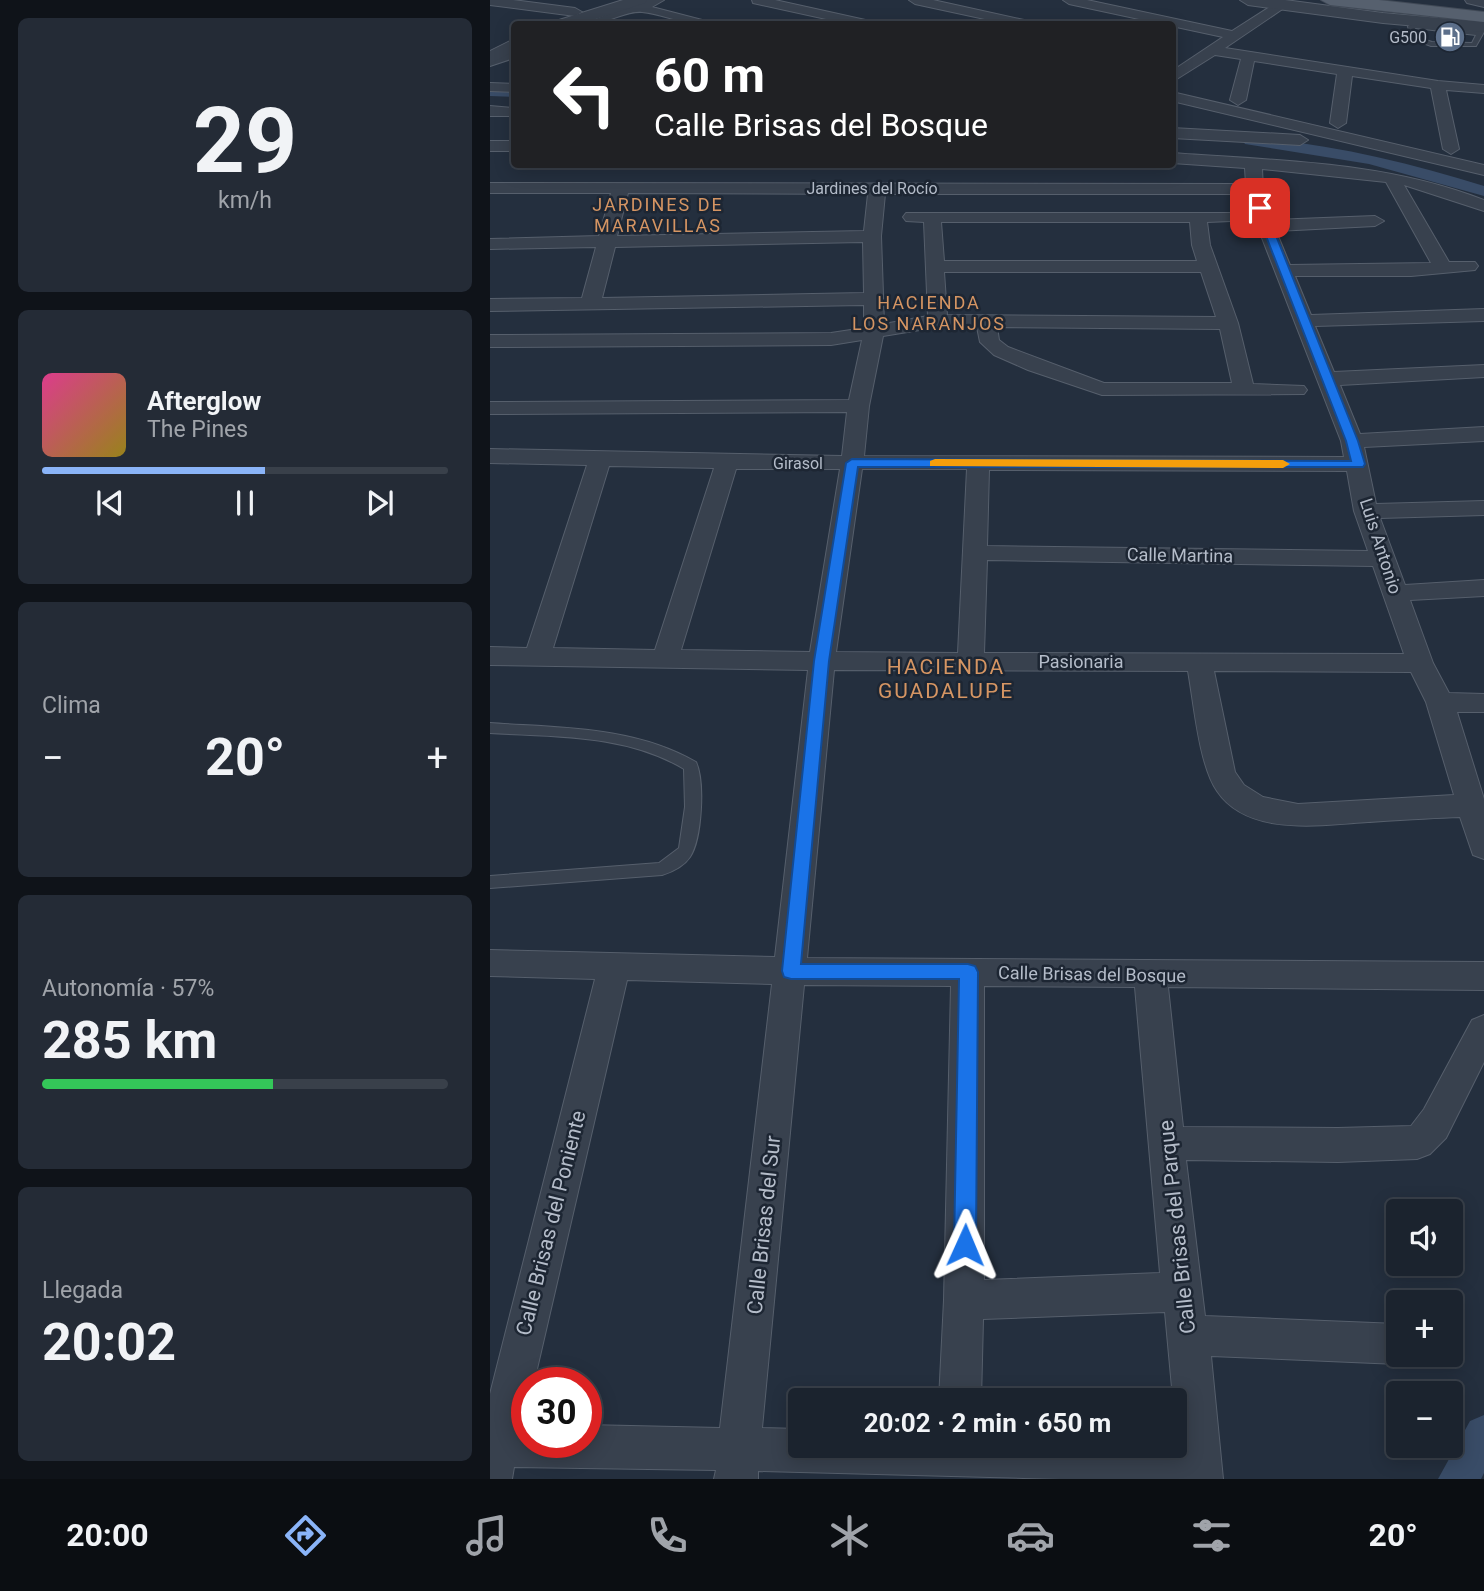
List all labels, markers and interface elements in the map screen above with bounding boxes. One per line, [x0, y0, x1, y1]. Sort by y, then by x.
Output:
fuel station icon: G500 [1433, 20, 1467, 54]
place label: G500 [1389, 28, 1427, 47]
text: 60 m [654, 47, 765, 104]
icon: left [539, 49, 630, 140]
text: 29 [193, 88, 297, 194]
text: Calle Brisas del Bosque [654, 106, 988, 144]
pin [1230, 178, 1290, 238]
street label: Jardines del Rocío [806, 179, 938, 198]
text: km/h [218, 187, 272, 214]
icon: arrive [1241, 189, 1279, 227]
district label: JARDINES DE MARAVILLAS [592, 194, 724, 236]
district label: HACIENDA LOS NARANJOS [852, 292, 1006, 334]
text: Afterglow [147, 386, 261, 416]
text: The Pines [147, 416, 248, 443]
street label: Girasol [773, 454, 823, 473]
icon: previous [91, 484, 129, 522]
icon: pause [226, 484, 264, 522]
icon: next [361, 484, 399, 522]
street label: Luis Antonio [1356, 495, 1406, 597]
street label: Calle Martina [1127, 544, 1233, 566]
street label: Pasionaria [1039, 651, 1123, 672]
district label: HACIENDA GUADALUPE [878, 655, 1014, 703]
text: Clima [42, 692, 101, 719]
text: 20° [205, 727, 285, 788]
text: − [42, 736, 64, 780]
text: + [426, 736, 448, 780]
street label: Calle Brisas del Bosque [998, 962, 1186, 986]
text: Autonomía · 57% [42, 975, 214, 1002]
text: 285 km [42, 1010, 217, 1071]
street label: Calle Brisas del Poniente [511, 1108, 591, 1338]
street label: Calle Brisas del Parque [1154, 1119, 1200, 1335]
street label: Calle Brisas del Sur [743, 1134, 785, 1316]
map controls [1386, 1199, 1463, 1458]
button: sound [1386, 1199, 1463, 1276]
position arrow [928, 1208, 1002, 1282]
text: Llegada [42, 1277, 123, 1304]
button: + [1386, 1290, 1463, 1367]
text: 20:02 [42, 1312, 176, 1373]
speed limit sign: 30 [511, 1367, 602, 1458]
button: − [1386, 1381, 1463, 1458]
text: 20:02 · 2 min · 650 m [864, 1408, 1111, 1438]
icon: directions [281, 1511, 330, 1560]
icon: music [462, 1511, 511, 1560]
icon: phone [643, 1511, 692, 1560]
icon: climate [825, 1511, 874, 1560]
icon: car [1006, 1511, 1055, 1560]
icon: filters [1187, 1511, 1236, 1560]
text: 20:00 [66, 1516, 149, 1554]
text: 20° [1369, 1516, 1418, 1554]

